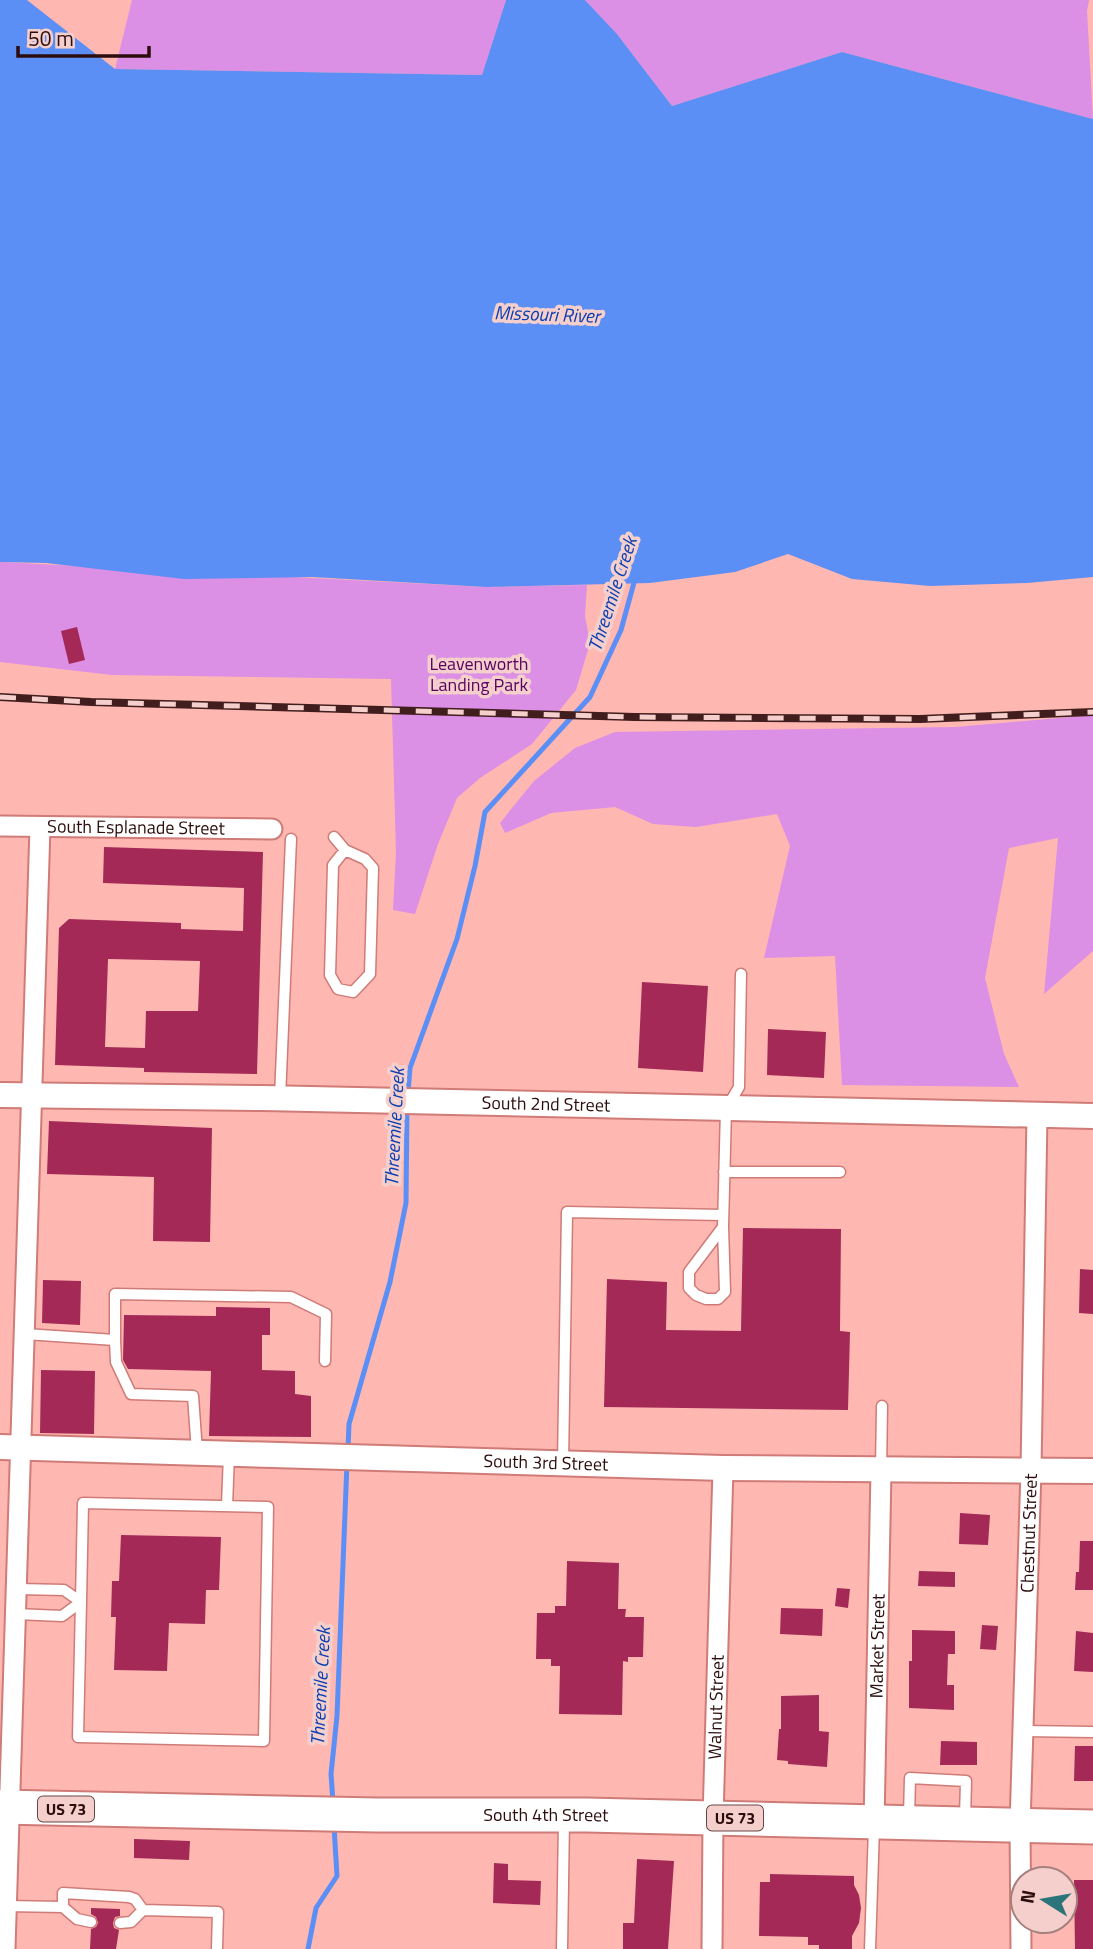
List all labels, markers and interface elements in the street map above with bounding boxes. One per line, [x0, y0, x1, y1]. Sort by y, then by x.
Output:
scale bar [18, 14, 149, 58]
text: 50 m [28, 22, 74, 54]
water label: Missouri River [494, 297, 602, 330]
water label: Threemile Creek [579, 530, 644, 655]
park label: Leavenworth Landing Park [429, 650, 529, 698]
street label: South Esplanade Street [47, 813, 226, 841]
water label: Threemile Creek [376, 1064, 411, 1187]
street label: South 2nd Street [481, 1089, 611, 1119]
street label: South 3rd Street [483, 1447, 609, 1478]
street label: Chestnut Street [1013, 1472, 1044, 1593]
street label: Market Street [862, 1593, 892, 1699]
water label: Threemile Creek [302, 1623, 337, 1746]
street label: Walnut Street [701, 1654, 731, 1760]
road number: US 73 [38, 1797, 94, 1822]
street label: South 4th Street [483, 1801, 610, 1829]
road number: US 73 [707, 1806, 763, 1830]
north arrow [1009, 1865, 1079, 1935]
text: N [1011, 1887, 1042, 1906]

